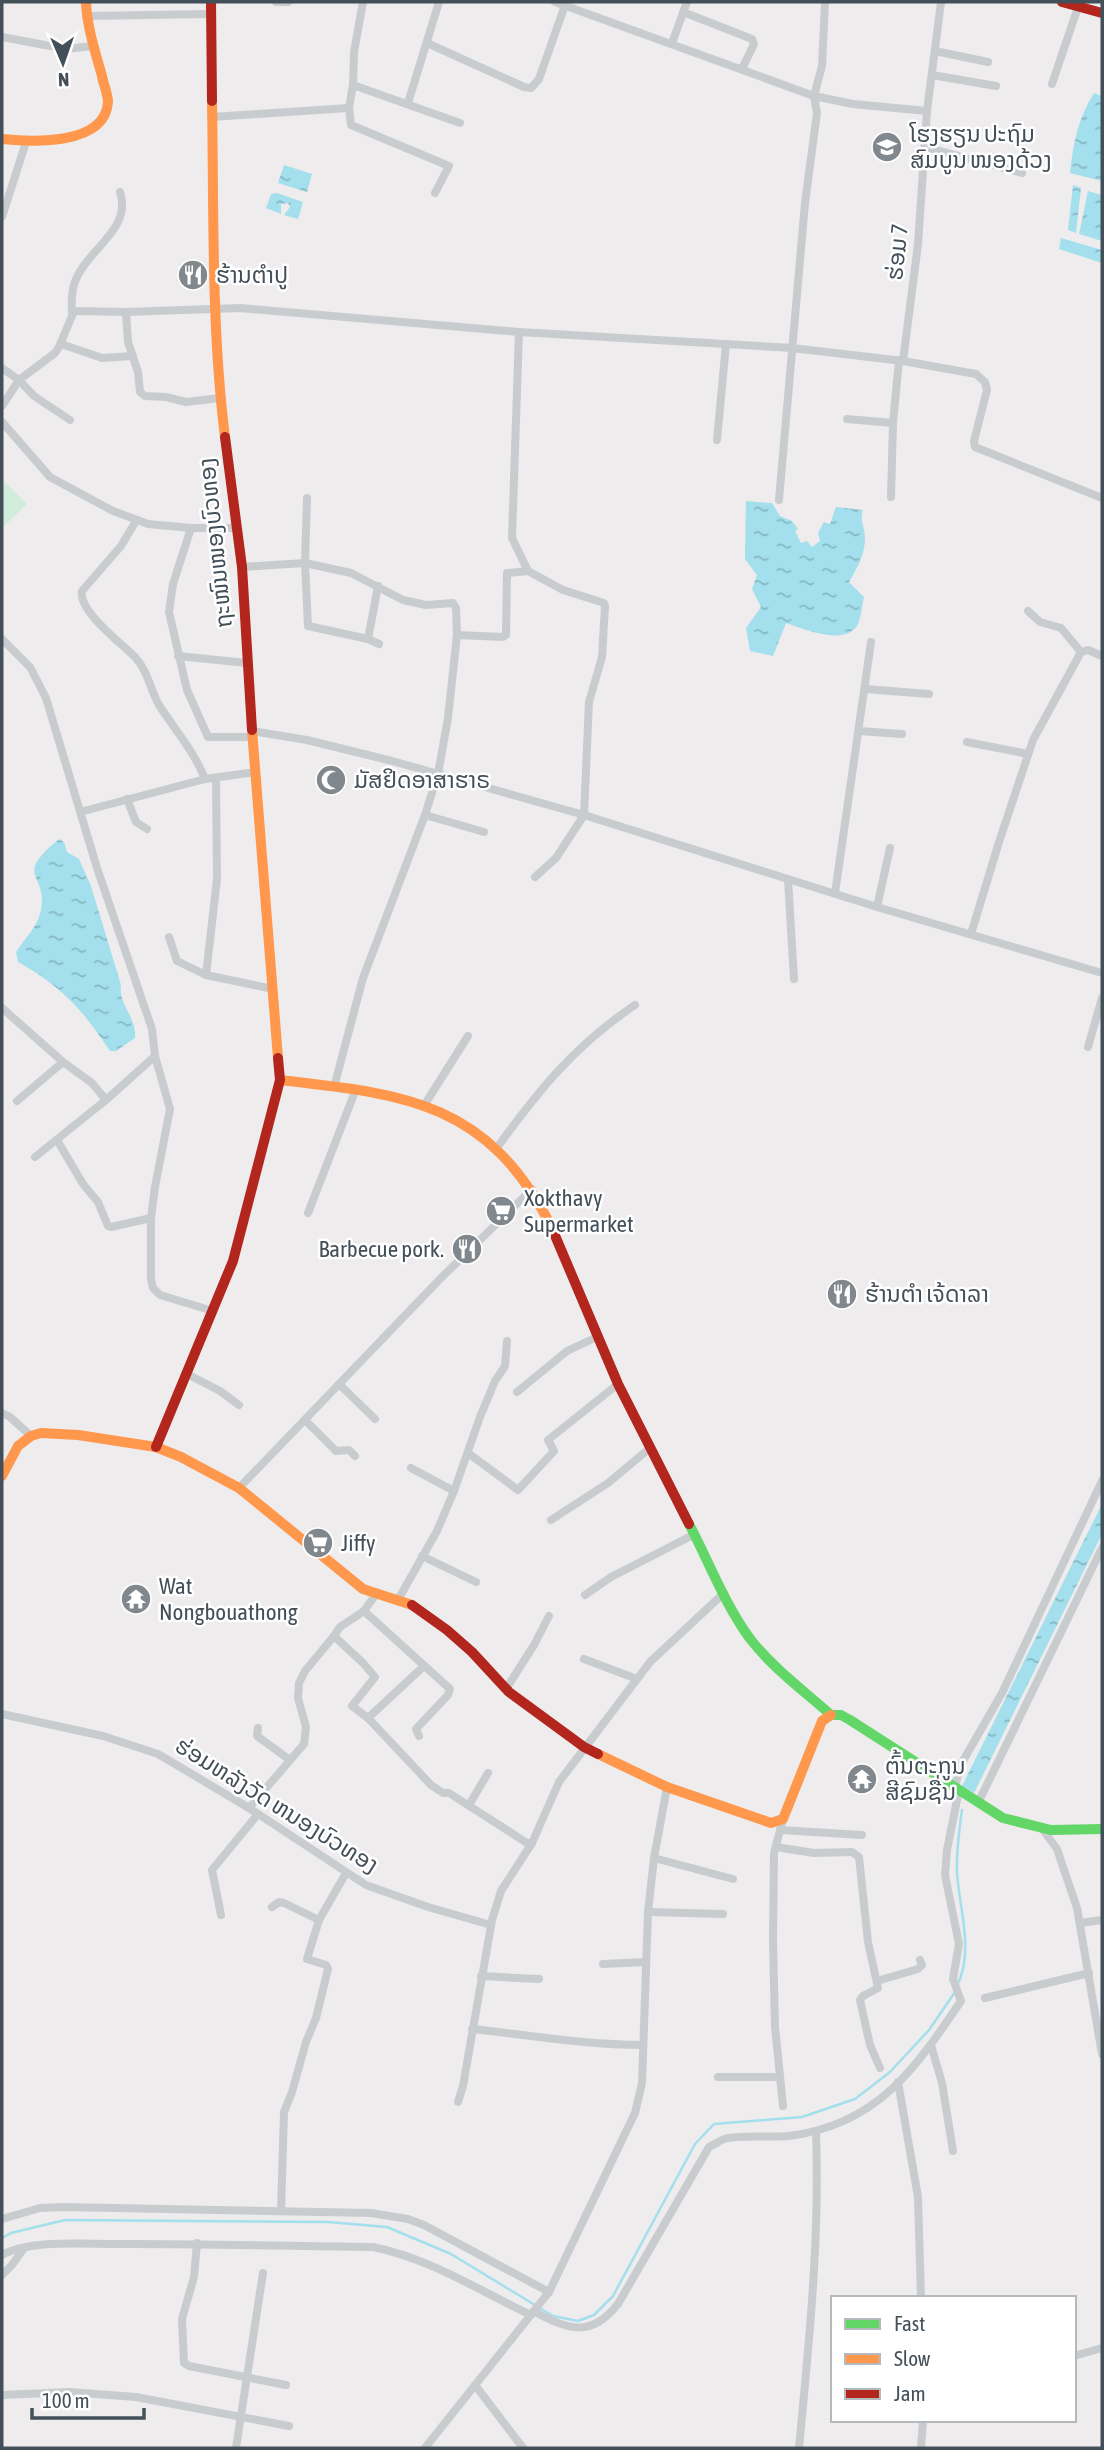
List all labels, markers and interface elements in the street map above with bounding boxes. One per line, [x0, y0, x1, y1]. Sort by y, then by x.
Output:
north arrow [28, 28, 98, 98]
text: N [58, 69, 70, 91]
place label: ໂຮງຮຽນ ປະຖົມ ສົມບູນ ໜອງດ້ວງ [909, 121, 1052, 175]
school or university icon: ໂຮງຮຽນ ປະຖົມ ສົມບູນ ໜອງດ້ວງ [870, 130, 904, 164]
street label: ຮ່ອມ 7 [881, 223, 913, 281]
restaurant icon: ຮ້ານຕຳປູ [176, 258, 210, 292]
place label: ຮ້ານຕຳປູ [216, 262, 288, 290]
street label: ຖະໜົນໜອງບົວທອງ [193, 457, 237, 629]
mosque icon: ມັສຢິດອາສາຮາຣ [314, 763, 348, 797]
place label: ມັສຢິດອາສາຮາຣ [354, 767, 490, 793]
place label: Xokthavy Supermarket [524, 1185, 634, 1237]
supermarket icon: Xokthavy Supermarket [484, 1194, 518, 1228]
restaurant icon: Barbecue pork. [450, 1232, 484, 1266]
place label: Barbecue pork. [318, 1236, 444, 1262]
restaurant icon: ຮ້ານຕຳ ເຈ້ດາລາ [825, 1277, 859, 1311]
place label: ຮ້ານຕຳ ເຈ້ດາລາ [865, 1281, 989, 1307]
supermarket icon: Jiffy [301, 1526, 335, 1560]
place label: Jiffy [341, 1530, 376, 1556]
place label: Wat Nongbouathong [159, 1573, 298, 1625]
temple icon: Wat Nongbouathong [119, 1582, 153, 1616]
street label: ຮ່ອມຫລັງວັດ ຫນອງບົວທອງ [171, 1732, 383, 1878]
place label: ຕົ້ນຕະກູນ ສີຊົມຊື່ນ [885, 1749, 966, 1805]
temple icon: ຕົ້ນຕະກູນ ສີຊົມຊື່ນ [845, 1762, 879, 1796]
legend [831, 2296, 1076, 2422]
text: Fast [894, 2311, 925, 2335]
text: Slow [894, 2346, 931, 2370]
scale bar [32, 2376, 144, 2420]
text: Jam [894, 2381, 926, 2405]
text: 100 m [42, 2388, 90, 2412]

